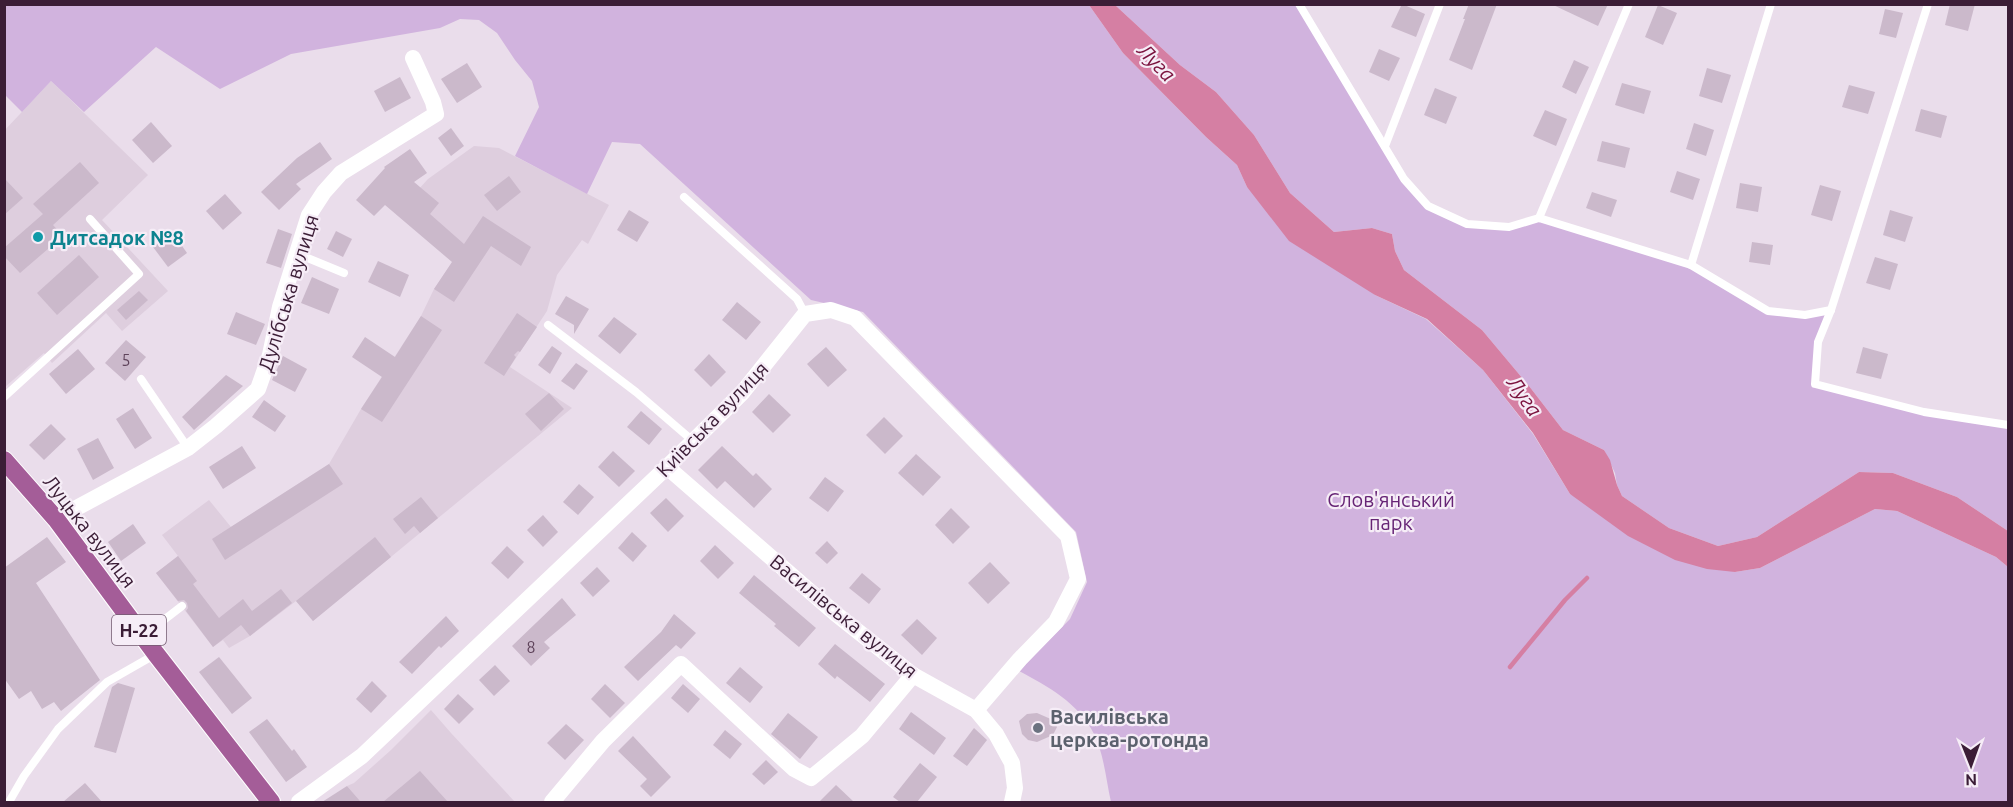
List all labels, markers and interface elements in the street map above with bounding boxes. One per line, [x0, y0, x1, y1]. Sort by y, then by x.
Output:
water label: Луга [1133, 37, 1181, 86]
street label: Дулібська вулиця [253, 212, 323, 374]
place label: Дитсадок №8 [50, 226, 184, 249]
marker: Дитсадок №8 [31, 230, 45, 244]
house number: 5 [121, 351, 131, 369]
street label: Київська вулиця [651, 357, 773, 481]
water label: Луга [1502, 371, 1547, 421]
street label: Луцька вулиця [39, 470, 141, 592]
park label: Слов'янський парк [1327, 488, 1455, 534]
street label: Василівська вулиця [766, 550, 922, 682]
road number: Н-22 [112, 615, 166, 645]
house number: 8 [526, 638, 536, 656]
place label: Василівська церква-ротонда [1050, 705, 1209, 751]
marker: Василівська церква-ротонда [1031, 721, 1045, 735]
north arrow [1941, 735, 2001, 795]
text: N [1965, 771, 1977, 789]

